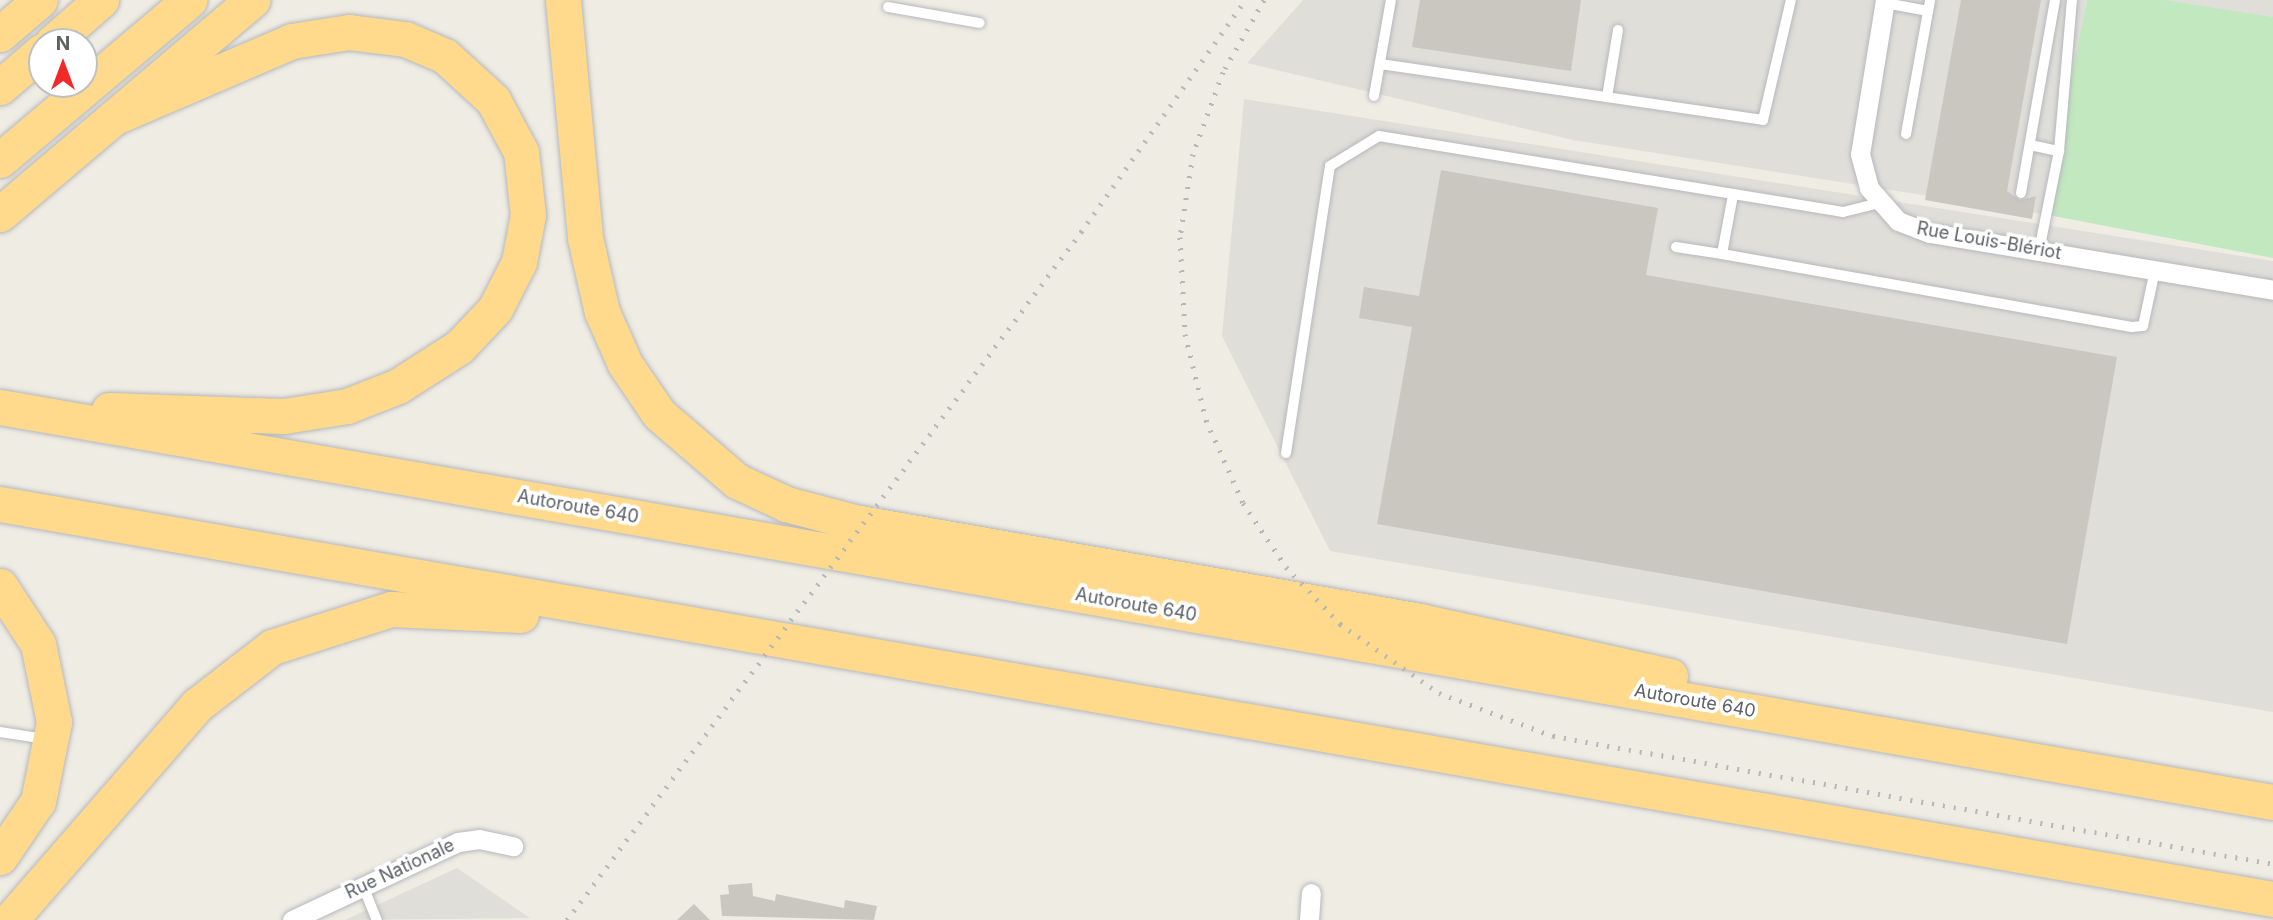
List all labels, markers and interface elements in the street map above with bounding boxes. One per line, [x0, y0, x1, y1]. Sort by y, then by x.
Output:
north arrow [28, 28, 98, 98]
text: N [56, 32, 70, 55]
street label: Rue Louis-Blériot [1915, 218, 2063, 264]
street label: Autoroute 640 [516, 486, 640, 528]
street label: Autoroute 640 [1074, 584, 1198, 626]
street label: Autoroute 640 [1633, 680, 1757, 722]
street label: Rue Nationale [342, 834, 458, 904]

